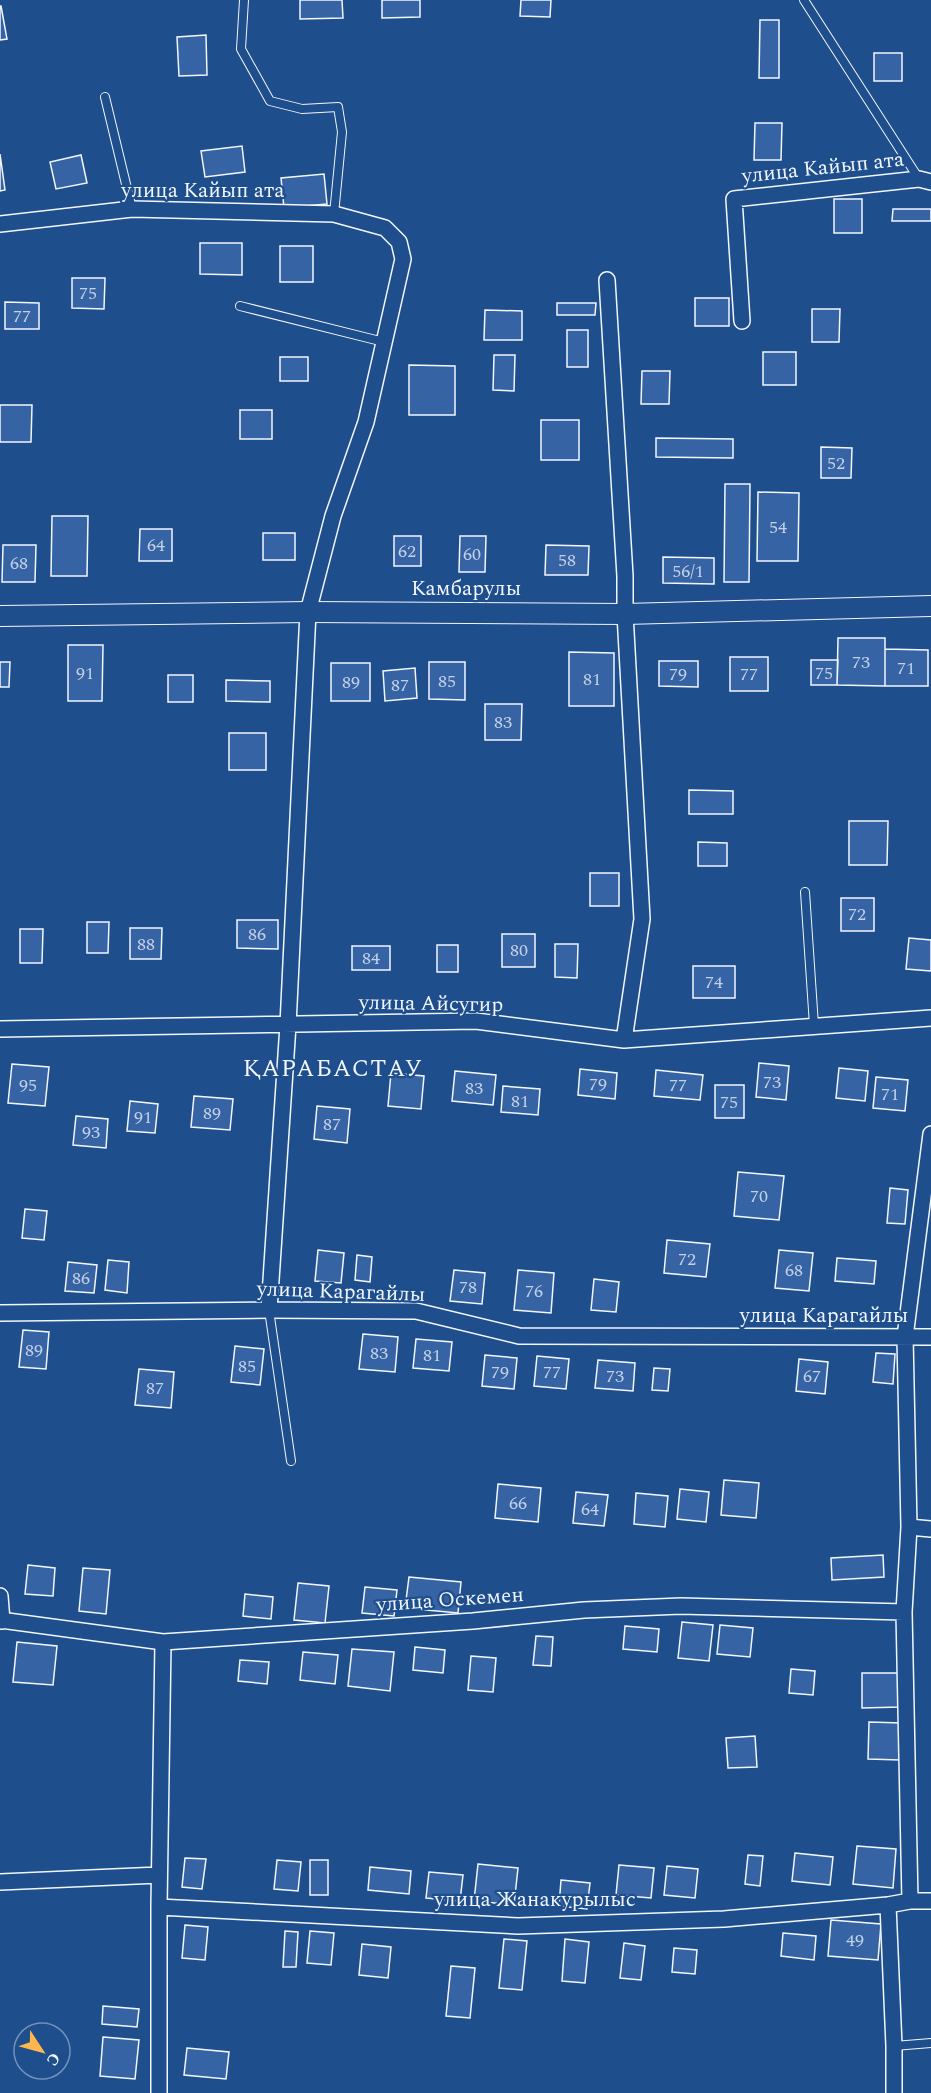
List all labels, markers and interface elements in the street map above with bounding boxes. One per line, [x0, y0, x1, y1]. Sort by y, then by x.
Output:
street label: улица Кайып ата [739, 143, 907, 193]
street label: улица Кайып ата [120, 175, 285, 207]
house number: 75 [79, 280, 97, 307]
house number: 77 [13, 303, 31, 330]
house number: 52 [827, 450, 845, 477]
house number: 54 [769, 514, 787, 541]
house number: 64 [147, 532, 165, 559]
house number: 62 [398, 538, 416, 565]
house number: 60 [463, 541, 481, 568]
house number: 58 [558, 547, 576, 574]
house number: 68 [10, 550, 28, 577]
house number: 56/1 [672, 558, 704, 585]
street label: Камбарулы [411, 573, 521, 605]
house number: 73 [852, 649, 870, 676]
house number: 71 [897, 655, 915, 682]
house number: 91 [76, 660, 94, 687]
house number: 75 [815, 660, 833, 687]
house number: 79 [669, 661, 687, 688]
house number: 77 [740, 661, 758, 688]
house number: 81 [583, 666, 601, 693]
house number: 85 [438, 668, 456, 695]
house number: 89 [342, 669, 360, 696]
house number: 87 [391, 672, 409, 699]
house number: 83 [494, 709, 512, 736]
house number: 72 [848, 901, 866, 928]
house number: 86 [248, 921, 266, 948]
house number: 88 [137, 931, 155, 958]
house number: 80 [510, 937, 528, 964]
house number: 84 [362, 945, 380, 972]
house number: 74 [705, 969, 723, 996]
street label: улица Айсугир [357, 987, 504, 1021]
district label: ҚАРАБАСТАУ [243, 1051, 423, 1087]
house number: 73 [763, 1069, 781, 1096]
house number: 79 [589, 1071, 607, 1098]
house number: 95 [19, 1072, 37, 1099]
house number: 77 [669, 1072, 687, 1099]
house number: 83 [465, 1075, 483, 1102]
house number: 71 [881, 1081, 899, 1108]
house number: 81 [511, 1088, 529, 1115]
house number: 75 [720, 1089, 738, 1116]
house number: 89 [203, 1100, 221, 1127]
house number: 91 [134, 1104, 152, 1131]
house number: 87 [323, 1111, 341, 1138]
house number: 93 [82, 1119, 100, 1146]
house number: 70 [750, 1183, 768, 1210]
house number: 72 [678, 1246, 696, 1273]
house number: 68 [785, 1257, 803, 1284]
house number: 86 [72, 1265, 90, 1292]
street label: улица Карагайлы [255, 1273, 426, 1311]
house number: 78 [459, 1274, 477, 1301]
house number: 76 [525, 1278, 543, 1305]
street label: улица Карагайлы [739, 1300, 908, 1332]
house number: 89 [25, 1337, 43, 1364]
house number: 83 [370, 1340, 388, 1367]
house number: 81 [423, 1342, 441, 1369]
house number: 85 [238, 1353, 256, 1380]
house number: 79 [491, 1359, 509, 1386]
house number: 77 [543, 1359, 561, 1386]
house number: 73 [606, 1363, 624, 1390]
house number: 67 [803, 1363, 821, 1390]
house number: 87 [146, 1375, 164, 1402]
house number: 66 [509, 1490, 527, 1517]
house number: 64 [581, 1496, 599, 1523]
street label: улица Оскемен [374, 1579, 525, 1621]
street label: улица Жанакурылыс [433, 1884, 636, 1916]
house number: 49 [846, 1927, 864, 1954]
north arrow [12, 2021, 72, 2081]
text: С [40, 2048, 66, 2071]

